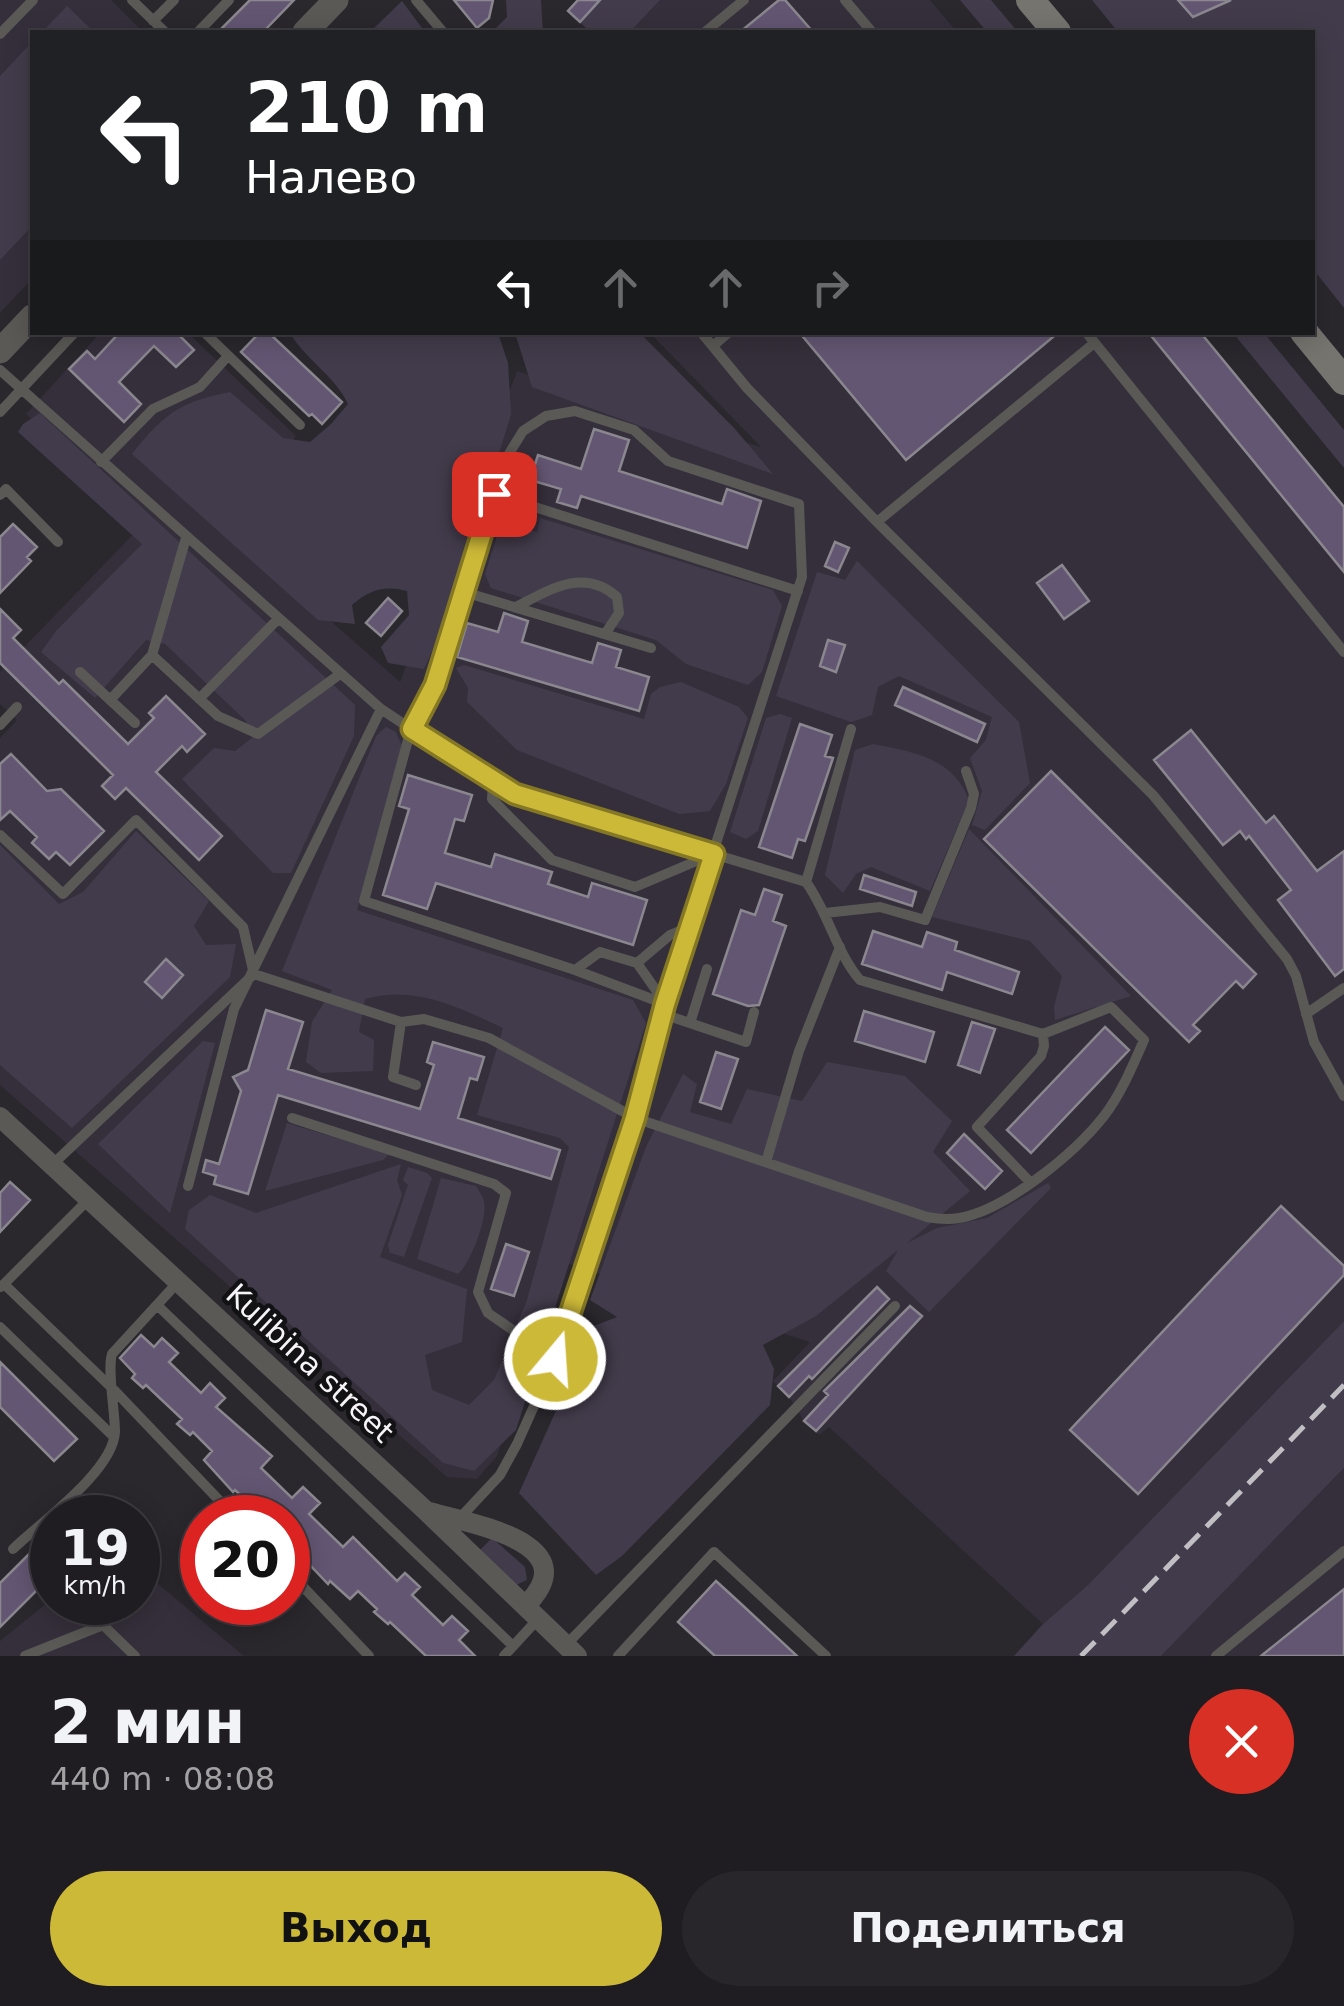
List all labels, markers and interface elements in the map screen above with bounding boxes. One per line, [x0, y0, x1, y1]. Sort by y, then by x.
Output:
text: 210 m [245, 67, 488, 149]
icon: left [80, 70, 210, 200]
text: Налево [245, 151, 417, 204]
icon: left [488, 260, 543, 315]
icon: ahead [593, 260, 648, 315]
icon: ahead [698, 260, 753, 315]
icon: right [803, 260, 858, 315]
pin [452, 452, 537, 537]
icon: arrive [467, 467, 522, 522]
street label: Kulibina street [219, 1277, 401, 1450]
position arrow [503, 1307, 607, 1411]
speed limit sign: 20 [180, 1495, 310, 1625]
text: 19 [60, 1519, 130, 1577]
text: km/h [63, 1571, 127, 1600]
text: 2 мин [50, 1687, 245, 1757]
button: close [1189, 1689, 1294, 1794]
text: 440 m · 08:08 [50, 1760, 275, 1798]
button: Выход [50, 1871, 662, 1986]
button: Поделиться [682, 1871, 1294, 1986]

